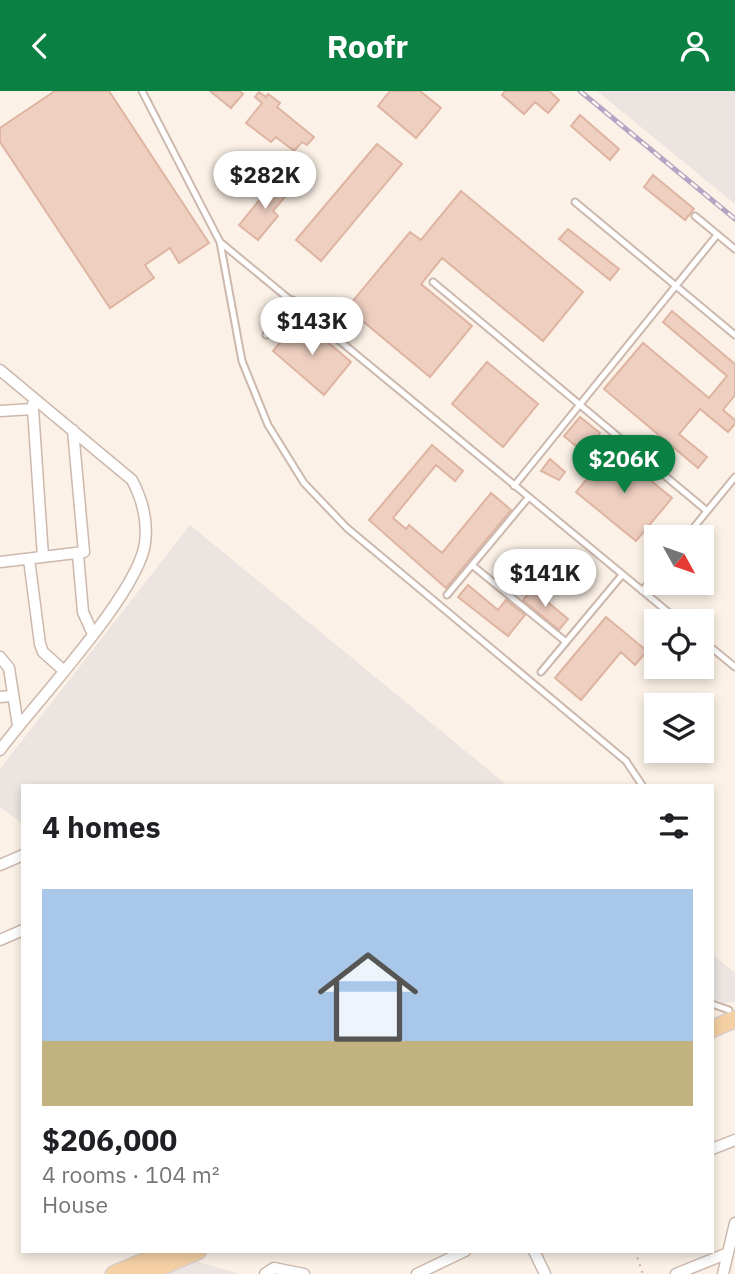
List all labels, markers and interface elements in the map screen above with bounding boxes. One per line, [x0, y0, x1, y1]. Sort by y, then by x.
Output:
text: Roofr [327, 25, 408, 67]
icon: back [21, 27, 59, 65]
icon: person [676, 27, 714, 65]
pin: $282K [216, 151, 314, 211]
text: $282K [229, 159, 301, 189]
pin: $143K [263, 297, 361, 357]
text: $143K [276, 305, 348, 335]
pin: $206K [575, 435, 673, 495]
text: $206K [588, 443, 660, 473]
north arrow [644, 525, 714, 595]
map controls [644, 525, 714, 763]
pin: $141K [496, 549, 594, 609]
text: $141K [509, 557, 581, 587]
button: locate [644, 609, 714, 679]
button: layers [644, 693, 714, 763]
text: 4 homes [42, 807, 161, 846]
icon: filters [655, 807, 693, 845]
icon: home [305, 934, 431, 1060]
text: $206,000 [42, 1120, 177, 1159]
text: 4 rooms · 104 m² [42, 1159, 220, 1189]
text: House [42, 1189, 108, 1219]

